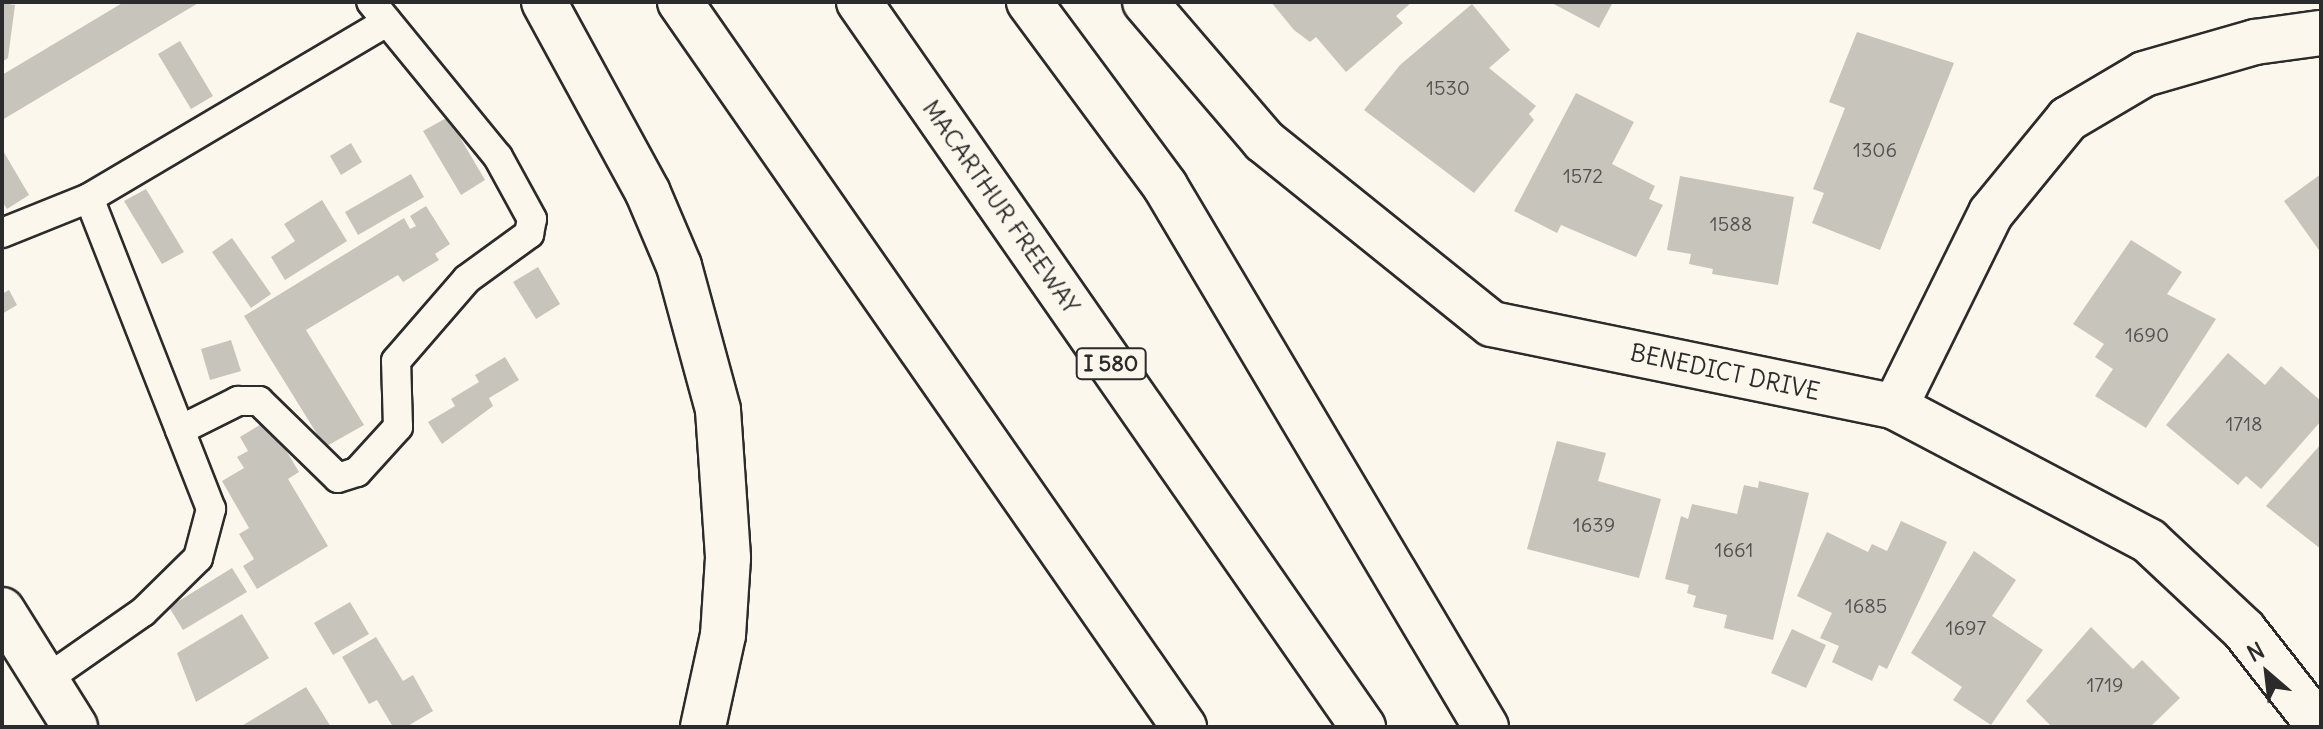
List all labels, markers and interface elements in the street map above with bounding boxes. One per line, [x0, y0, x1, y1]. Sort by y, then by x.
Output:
house number: 1530 [1426, 75, 1470, 99]
street label: MACARTHUR FREEWAY [916, 95, 1086, 319]
house number: 1306 [1853, 137, 1897, 161]
house number: 1572 [1563, 163, 1603, 187]
house number: 1588 [1710, 211, 1752, 235]
house number: 1690 [2125, 322, 2169, 346]
street label: BENEDICT DRIVE [1628, 338, 1822, 406]
road number: I 580 [1075, 346, 1147, 382]
house number: 1718 [2225, 411, 2263, 435]
house number: 1639 [1573, 512, 1615, 536]
house number: 1661 [1715, 537, 1753, 561]
house number: 1685 [1845, 593, 1887, 617]
house number: 1697 [1946, 615, 1986, 639]
north arrow [2227, 633, 2307, 713]
text: N [2242, 636, 2269, 668]
house number: 1719 [2086, 672, 2124, 696]

